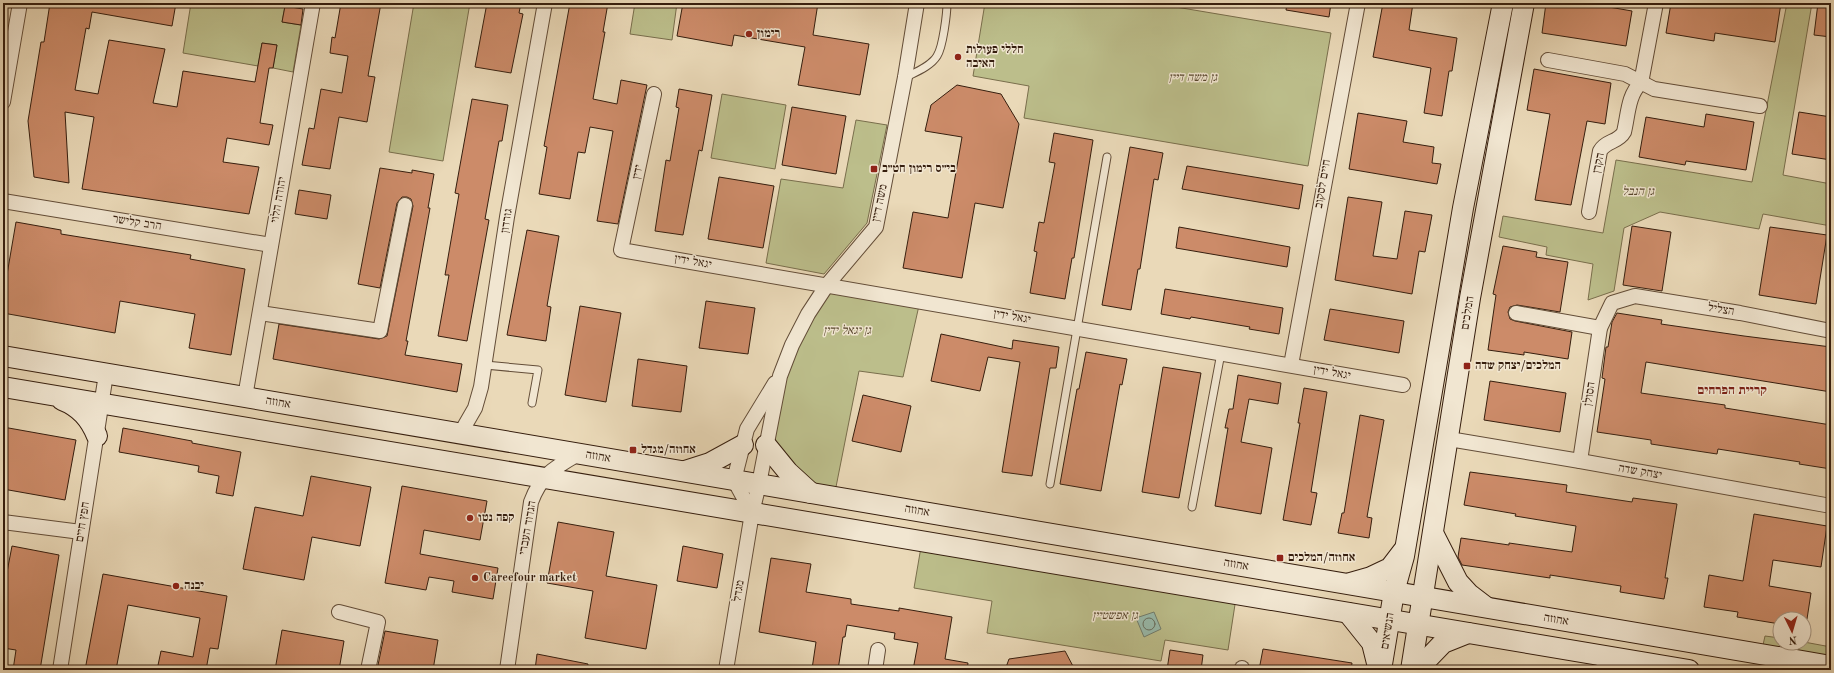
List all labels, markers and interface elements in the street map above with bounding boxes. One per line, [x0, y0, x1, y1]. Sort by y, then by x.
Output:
place label: רימון [757, 28, 780, 40]
marker: רימון [744, 29, 754, 39]
place label: חללי פעולות האיבה [966, 43, 1024, 70]
marker: חללי פעולות האיבה [953, 52, 963, 62]
park label: גן משה דיין [1169, 72, 1218, 84]
street label: הקרן [1591, 152, 1607, 174]
street label: חיים לסקוב [1311, 158, 1333, 209]
place label: בי״ס רימון חט״ב [882, 163, 956, 175]
street label: ידין [631, 164, 645, 180]
marker: בי״ס רימון חט״ב [869, 164, 879, 174]
street label: יהודה הלוי [267, 176, 289, 224]
street label: משה דיין [870, 183, 890, 223]
park label: גן הנבל [1622, 185, 1655, 198]
street label: גורדון [499, 208, 515, 234]
street label: הרב קלישר [112, 211, 163, 233]
street label: יגאל ידין [673, 251, 713, 271]
street label: המלכים [1457, 295, 1477, 331]
street label: הצליל [1707, 300, 1736, 318]
street label: יגאל ידין [992, 306, 1032, 326]
park label: גן יגאל ידין [823, 324, 872, 337]
place label: המלכים/יצחק שדה [1475, 359, 1561, 372]
marker: המלכים/יצחק שדה [1462, 361, 1472, 371]
street label: יגאל ידין [1312, 362, 1352, 382]
street label: הסולן [1580, 381, 1598, 407]
district label: קריית הפרחים [1697, 384, 1767, 397]
street label: אחוזה [264, 395, 292, 411]
place label: אחוזה/מגדל [641, 443, 696, 456]
marker: אחוזה/מגדל [628, 445, 638, 455]
street label: אחוזה [584, 449, 612, 465]
street label: יצחק שדה [1617, 462, 1663, 482]
street label: הגדוד העברי [517, 500, 539, 556]
street label: חפץ חיים [74, 501, 92, 543]
street label: אחוזה [903, 503, 931, 519]
place label: קפה נטו [478, 512, 514, 524]
marker: קפה נטו [465, 513, 475, 523]
place label: אחוזה/המלכים [1288, 551, 1356, 564]
marker: אחוזה/המלכים [1275, 553, 1285, 563]
street label: אחוזה [1222, 557, 1250, 573]
place label: Careefour market [483, 572, 577, 584]
marker: Careefour market [470, 573, 480, 583]
street label: מגדל [729, 579, 747, 603]
place label: יבנה [184, 580, 204, 592]
marker: יבנה [171, 581, 181, 591]
park label: גן אפשטיין [1092, 610, 1139, 622]
north arrow [1772, 611, 1812, 651]
street label: הנשיאים [1379, 612, 1397, 650]
street label: אחוזה [1542, 612, 1570, 628]
text: N [1787, 634, 1797, 645]

